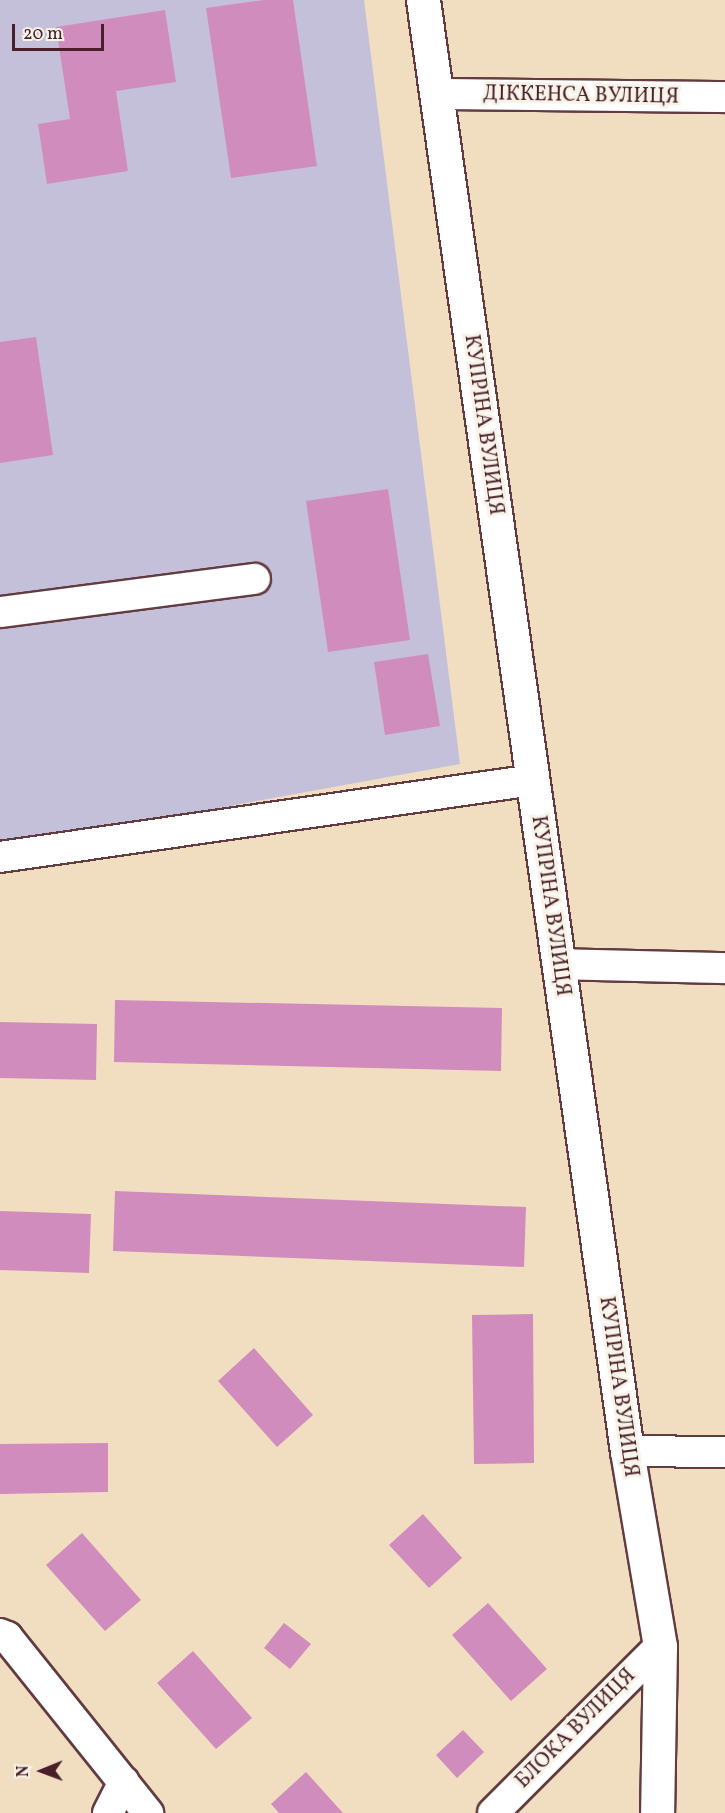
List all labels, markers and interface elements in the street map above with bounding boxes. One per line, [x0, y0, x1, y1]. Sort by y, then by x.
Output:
scale bar [15, 12, 106, 50]
text: 20 m [23, 22, 63, 47]
street label: ДІККЕНСА ВУЛИЦЯ [483, 82, 679, 110]
street label: КУПРІНА ВУЛИЦЯ [458, 333, 508, 517]
street label: КУПРІНА ВУЛИЦЯ [525, 814, 575, 998]
street label: КУПРІНА ВУЛИЦЯ [593, 1295, 643, 1479]
street label: БЛОКА ВУЛИЦЯ [511, 1664, 641, 1794]
north arrow [12, 1741, 72, 1801]
text: N [13, 1765, 35, 1777]

